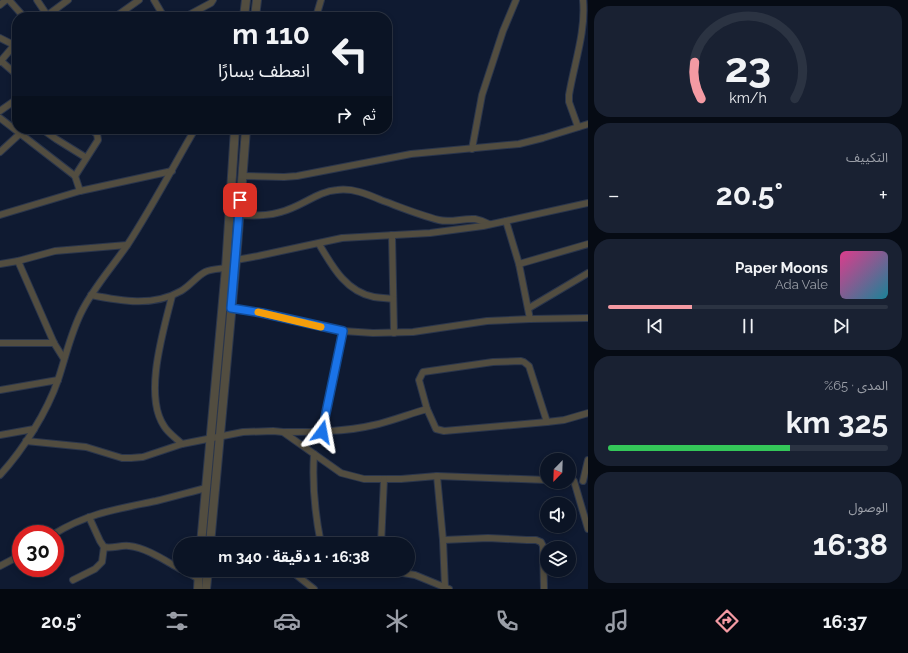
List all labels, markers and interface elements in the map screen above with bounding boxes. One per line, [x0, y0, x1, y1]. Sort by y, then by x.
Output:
text: 110 m [232, 18, 310, 51]
icon: left [324, 28, 376, 80]
text: 23 [725, 43, 771, 92]
text: انعطف يسارًا [218, 60, 310, 81]
text: km/h [729, 90, 767, 106]
icon: right [333, 104, 355, 126]
text: ثم [363, 106, 376, 124]
text: التكييف [846, 150, 888, 165]
text: 20.5° [716, 177, 783, 212]
text: − [608, 182, 620, 208]
text: + [879, 182, 888, 208]
pin [223, 183, 257, 217]
icon: arrive [229, 189, 251, 211]
text: Paper Moons [735, 259, 828, 277]
text: Ada Vale [775, 277, 828, 292]
icon: previous [644, 315, 666, 337]
icon: pause [737, 315, 759, 337]
icon: next [830, 315, 852, 337]
text: المدى · 65% [824, 378, 888, 393]
text: 325 km [786, 405, 888, 440]
position arrow [301, 411, 343, 453]
north arrow [540, 453, 576, 489]
map controls [540, 453, 576, 577]
button: sound [540, 497, 576, 533]
text: الوصول [848, 500, 888, 515]
speed limit sign: 30 [12, 525, 64, 577]
text: 16:38 [813, 527, 888, 562]
button: layers [540, 541, 576, 577]
text: 16:38 · 1 دقيقة · 340 m [218, 548, 370, 566]
icon: filters [163, 607, 191, 635]
icon: car [273, 607, 301, 635]
icon: climate [383, 607, 411, 635]
icon: phone [493, 607, 521, 635]
icon: music [603, 607, 631, 635]
icon: directions [713, 607, 741, 635]
text: 20.5° [41, 611, 81, 632]
text: 16:37 [823, 611, 867, 632]

